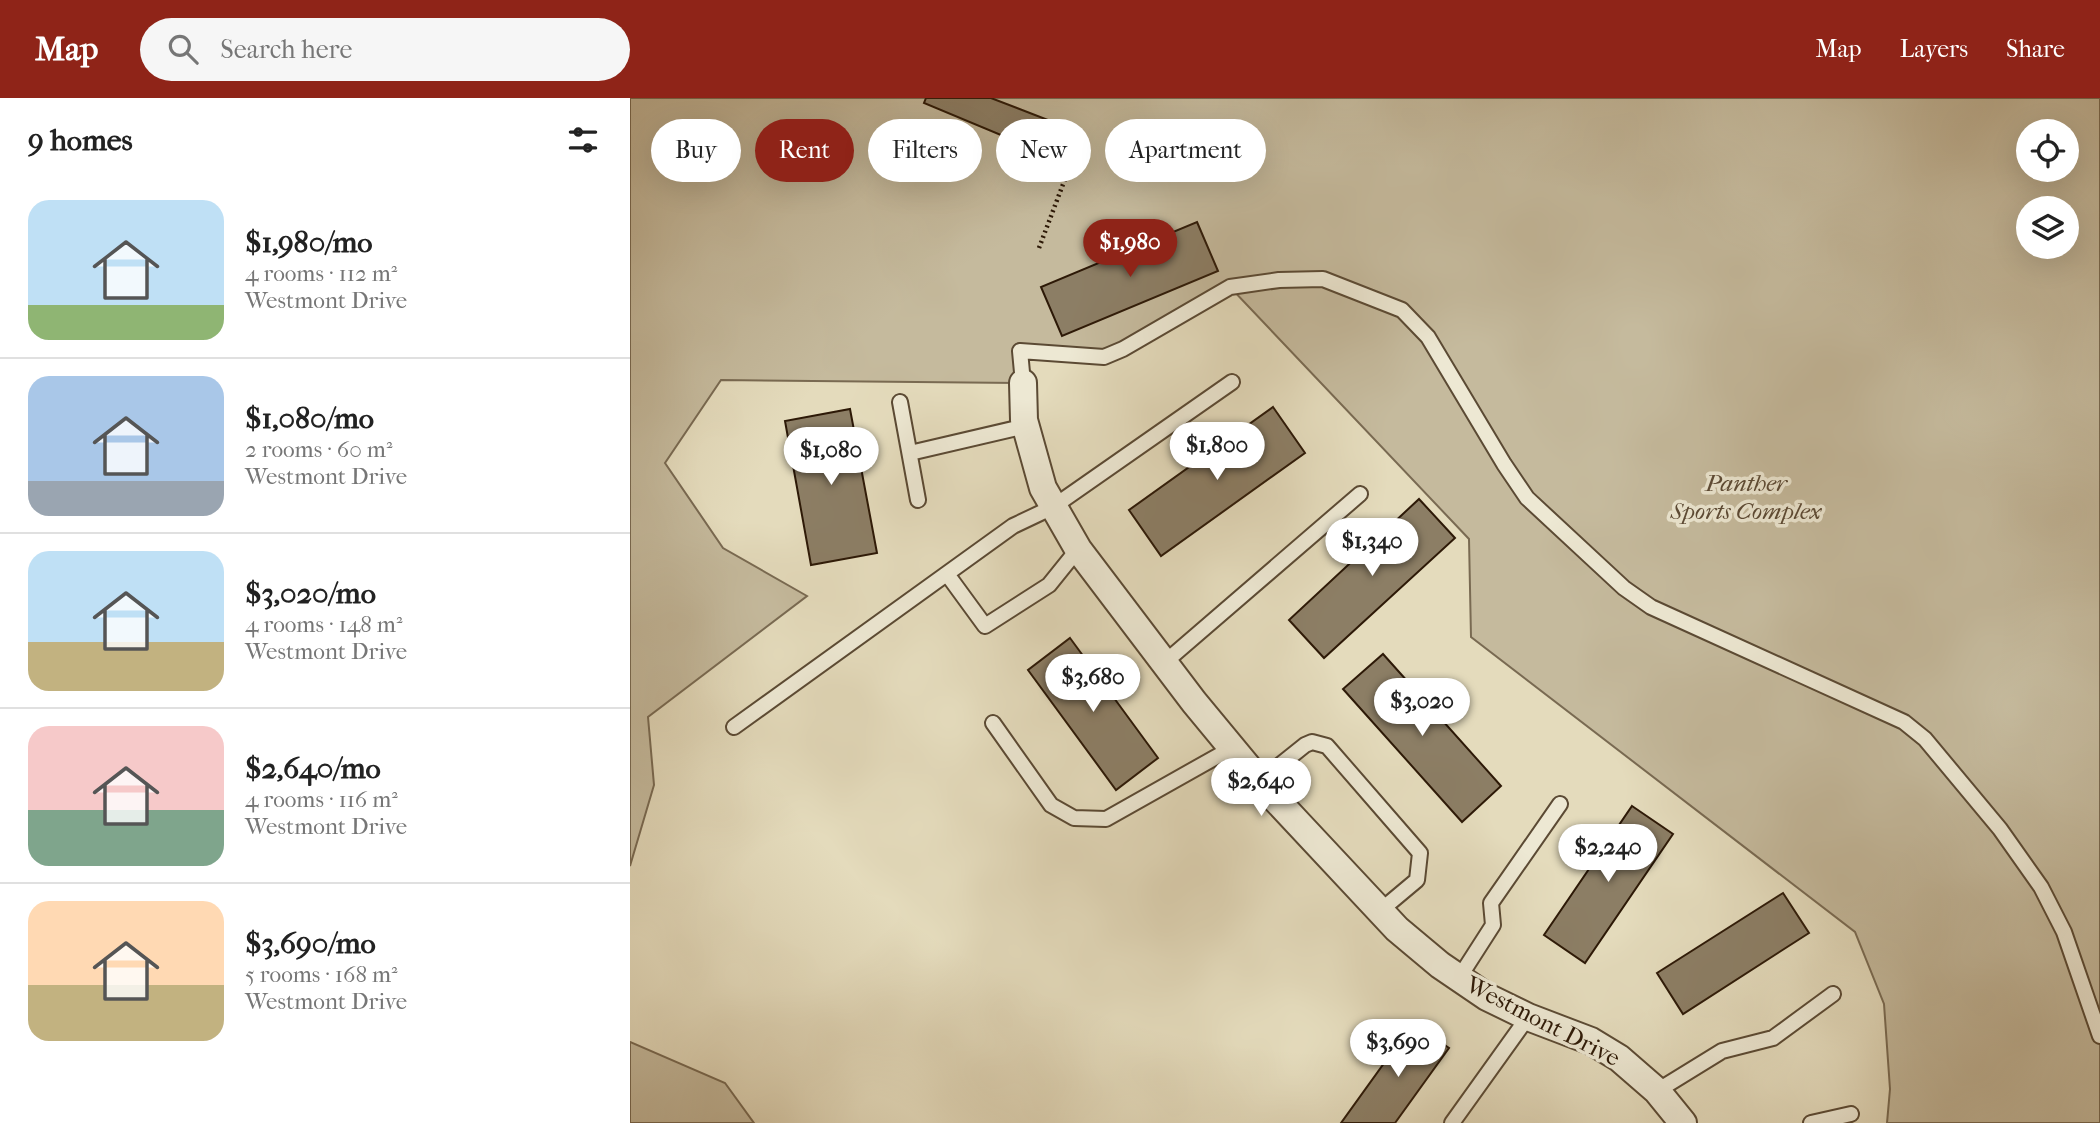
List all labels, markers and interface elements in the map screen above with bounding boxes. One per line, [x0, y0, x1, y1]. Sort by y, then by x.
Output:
search box [140, 18, 630, 81]
text: Map [35, 30, 98, 69]
icon: search [164, 30, 202, 68]
text: Search here [220, 34, 352, 65]
text: Map [1816, 35, 1862, 63]
text: Layers [1900, 35, 1968, 63]
text: Share [2006, 35, 2065, 63]
chip: Buy [651, 119, 741, 182]
chip: Rent [755, 119, 854, 182]
chip: Filters [868, 119, 982, 182]
chip: New [996, 119, 1091, 182]
chip: Apartment [1105, 119, 1266, 182]
map controls [2016, 119, 2079, 259]
button: locate [2016, 119, 2079, 182]
icon: filters [564, 121, 602, 159]
text: 9 homes [28, 123, 133, 158]
button: layers [2016, 196, 2079, 259]
pin: $1,980 [1073, 220, 1187, 279]
text: $1,980/mo [245, 225, 373, 260]
icon: home [84, 228, 168, 312]
text: $1,980 [1099, 228, 1161, 255]
text: 4 rooms · 112 m² [245, 260, 397, 287]
text: Westmont Drive [245, 287, 407, 314]
text: $1,080/mo [245, 401, 374, 436]
icon: home [84, 404, 168, 488]
pin: $1,800 [1160, 422, 1274, 482]
pin: $1,080 [774, 428, 888, 487]
text: $1,800 [1186, 431, 1248, 458]
text: 2 rooms · 60 m² [245, 436, 392, 463]
text: $1,080 [800, 436, 862, 463]
text: Westmont Drive [245, 463, 407, 490]
park label: Panther Sports Complex [1669, 469, 1823, 525]
pin: $1,340 [1315, 518, 1429, 578]
text: $1,340 [1341, 527, 1403, 554]
text: $3,020/mo [245, 576, 376, 611]
icon: home [84, 579, 168, 663]
text: 4 rooms · 148 m² [245, 611, 402, 638]
text: Westmont Drive [245, 638, 407, 665]
pin: $3,680 [1036, 654, 1150, 714]
text: $3,680 [1061, 663, 1125, 690]
pin: $3,020 [1365, 678, 1479, 738]
text: $3,020 [1390, 687, 1454, 714]
text: $2,640/mo [245, 751, 381, 786]
icon: home [84, 754, 168, 838]
pin: $2,640 [1204, 758, 1318, 818]
text: $2,640 [1227, 767, 1295, 794]
text: 4 rooms · 116 m² [245, 786, 398, 813]
text: Westmont Drive [245, 813, 407, 840]
pin: $2,240 [1551, 824, 1665, 884]
text: $2,240 [1574, 833, 1642, 860]
text: $3,690/mo [245, 926, 376, 961]
icon: home [84, 929, 168, 1013]
text: 5 rooms · 168 m² [245, 961, 398, 988]
street label: Westmont Drive [1460, 970, 1625, 1072]
text: Westmont Drive [245, 988, 407, 1015]
pin: $3,690 [1341, 1020, 1455, 1079]
text: $3,690 [1366, 1028, 1430, 1055]

